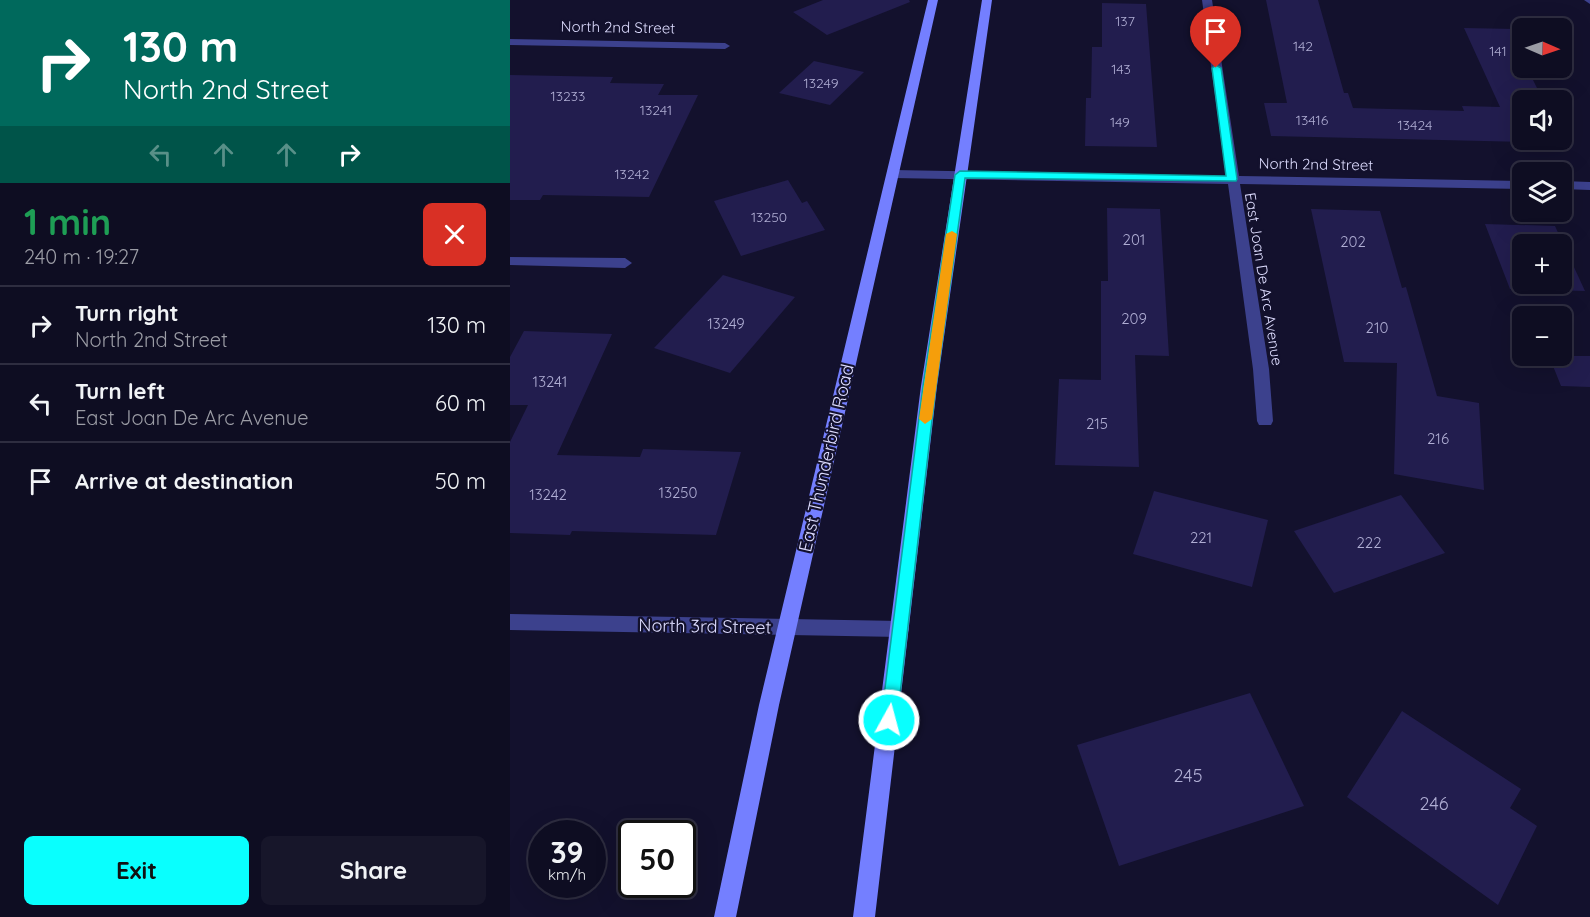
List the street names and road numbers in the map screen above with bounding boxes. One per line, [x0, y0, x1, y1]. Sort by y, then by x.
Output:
street label: North 2nd Street [561, 17, 675, 37]
street label: North 2nd Street [1259, 154, 1373, 174]
street label: East Joan De Arc Avenue [1241, 191, 1287, 367]
street label: East Thunderbird Road [793, 362, 859, 554]
street label: North 3rd Street [638, 613, 772, 639]

